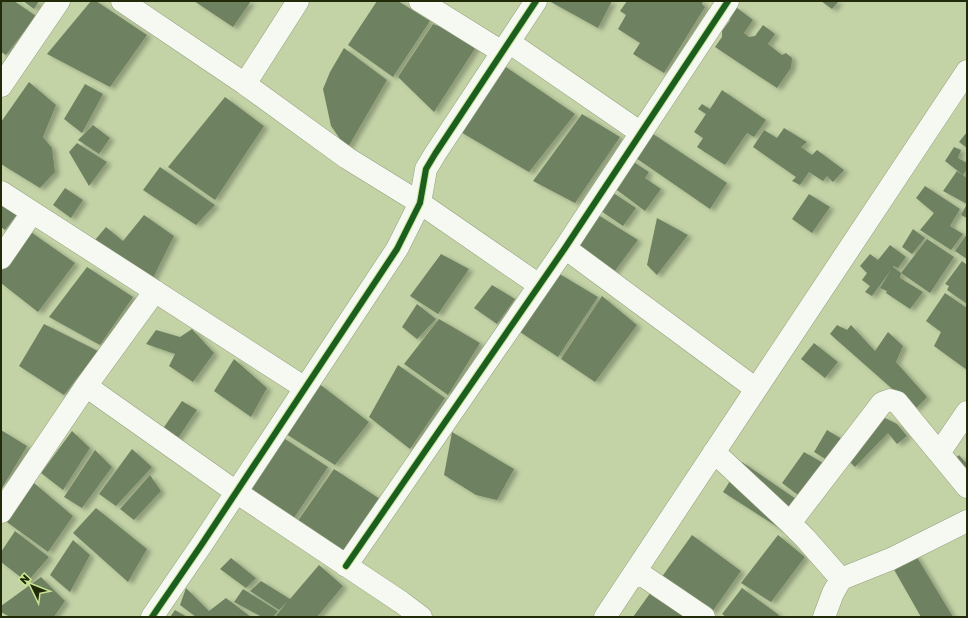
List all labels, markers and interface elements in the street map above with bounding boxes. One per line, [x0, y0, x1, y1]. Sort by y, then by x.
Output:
north arrow [12, 566, 52, 606]
text: N [17, 571, 32, 586]

